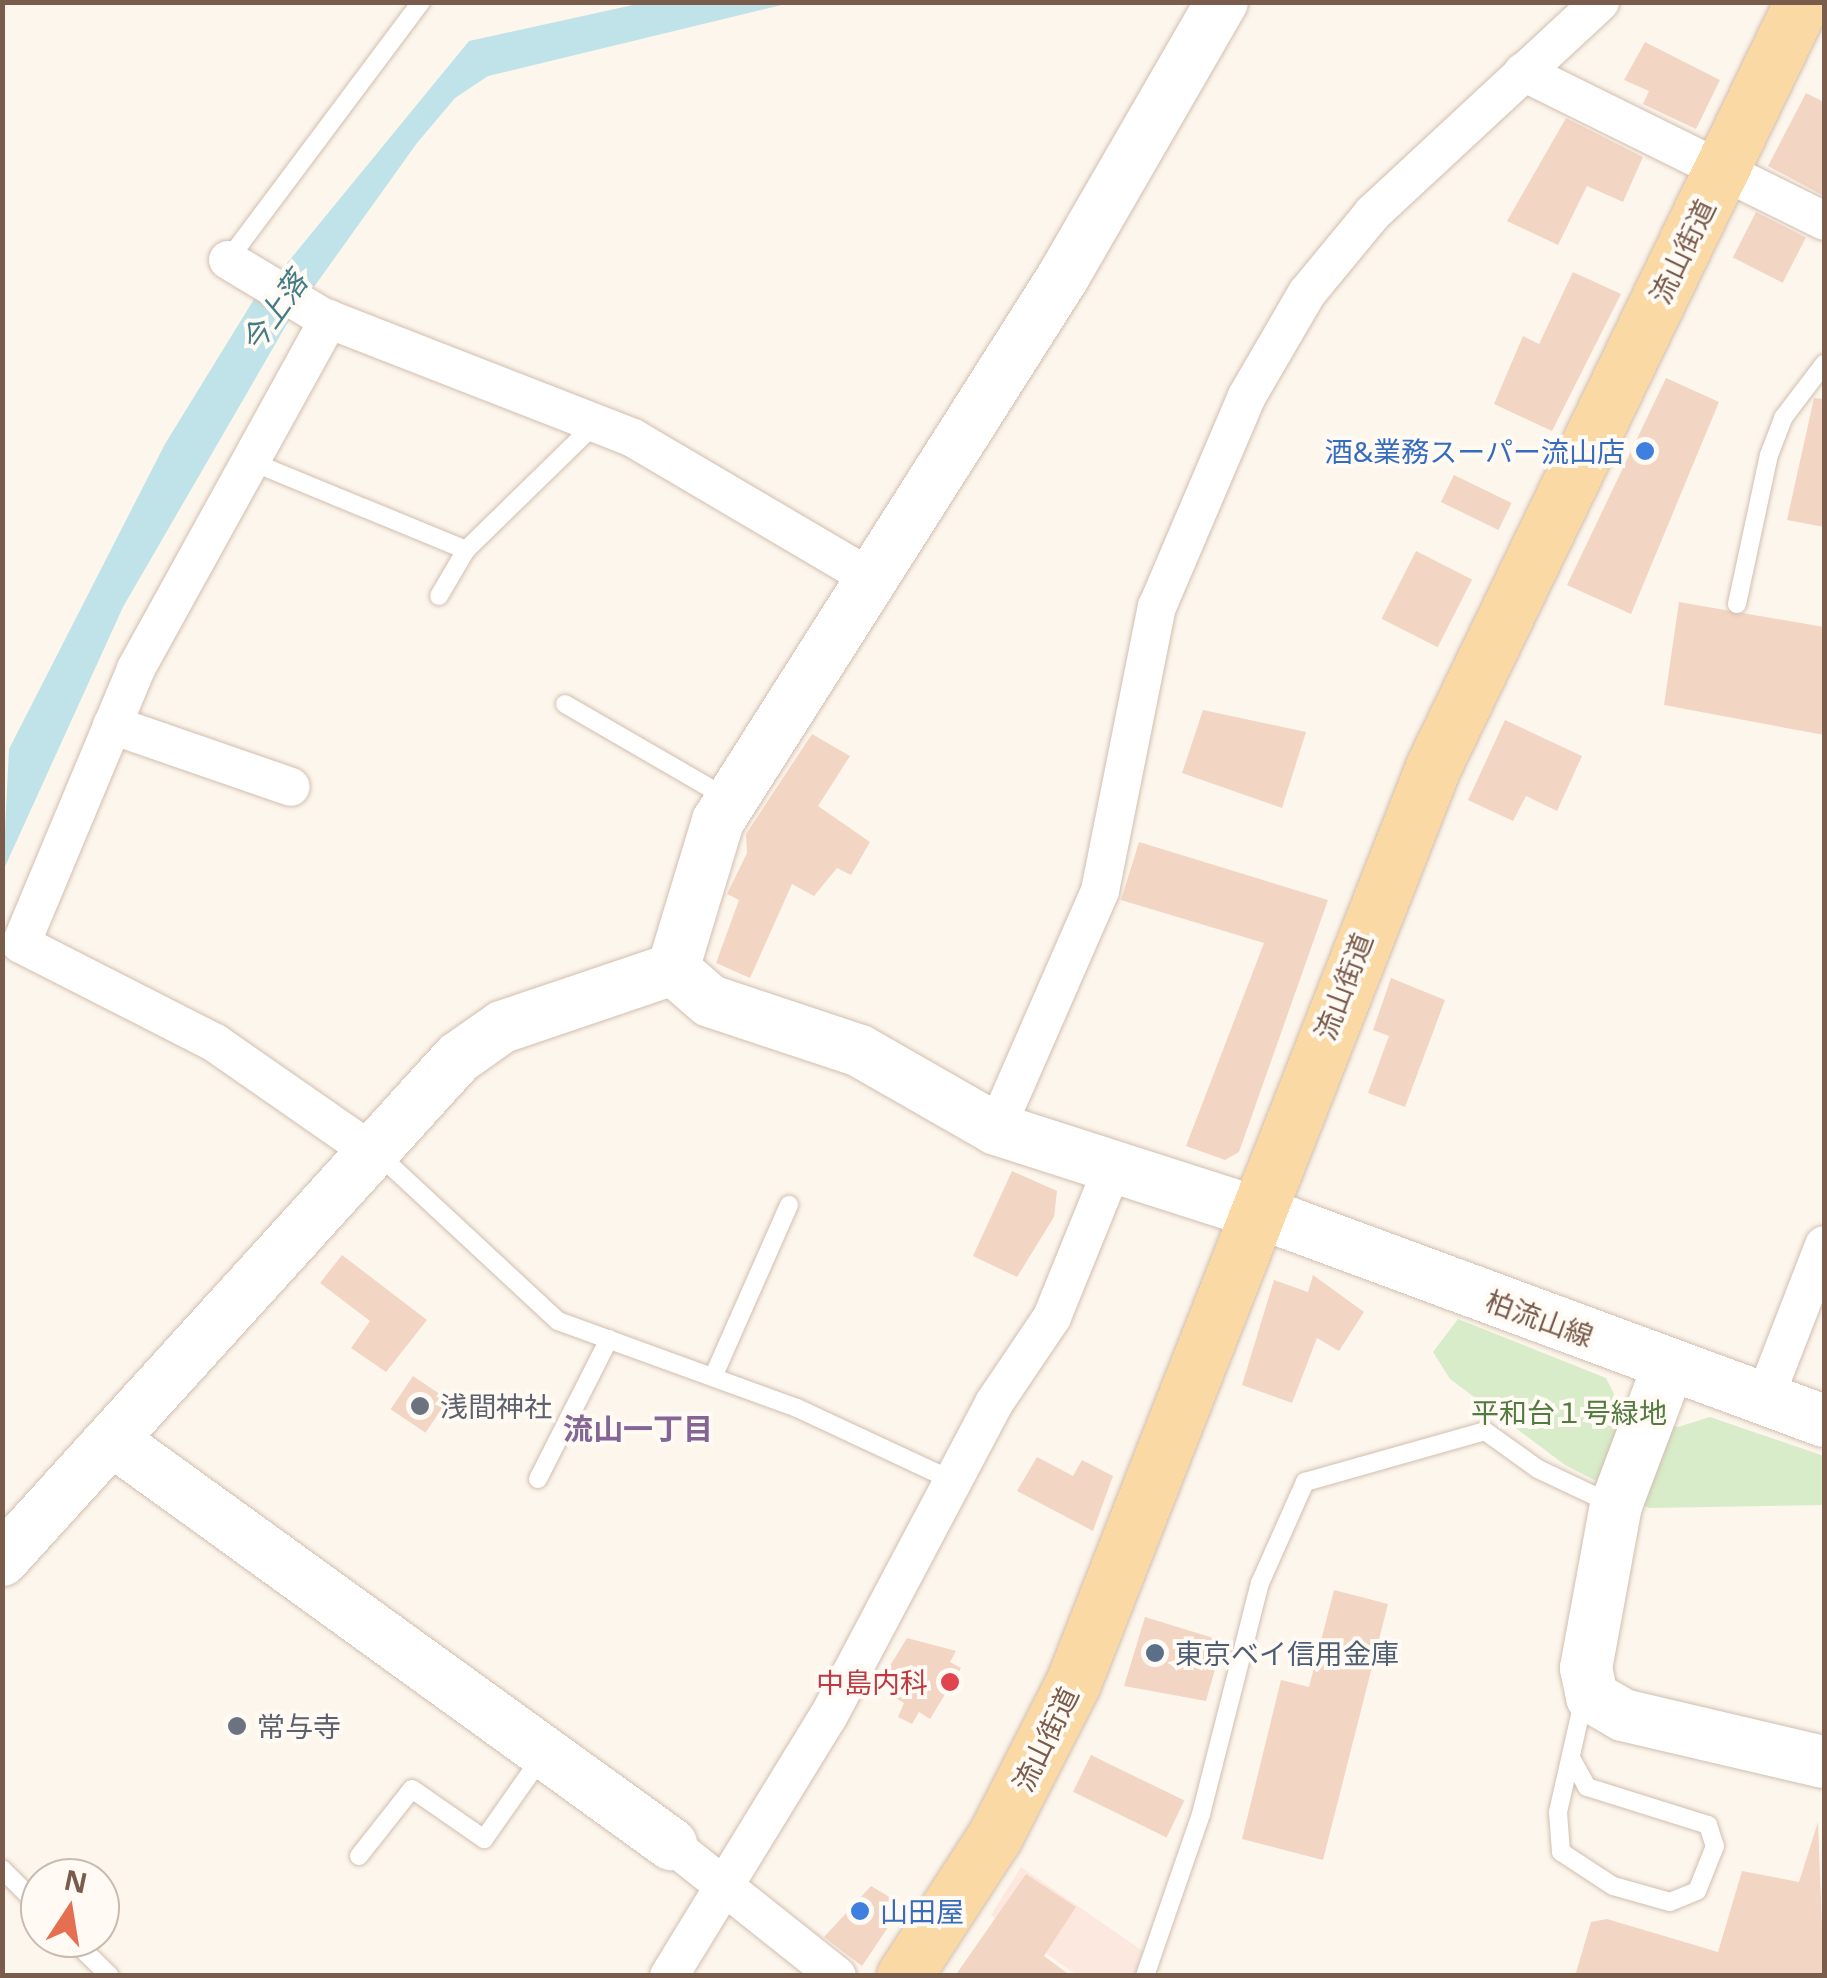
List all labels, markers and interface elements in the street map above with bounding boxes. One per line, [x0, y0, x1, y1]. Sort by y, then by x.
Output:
street label: 流山街道 [1642, 193, 1722, 309]
water label: 今上落 [233, 265, 315, 359]
place label: 酒&業務スーパー流山店 [1325, 434, 1625, 468]
marker: 酒&業務スーパー流山店 [1634, 440, 1656, 462]
street label: 流山街道 [1307, 928, 1379, 1044]
street label: 柏流山線 [1482, 1283, 1598, 1353]
place label: 浅間神社 [440, 1389, 552, 1423]
marker: 浅間神社 [409, 1395, 431, 1417]
park label: 平和台１号緑地 [1471, 1395, 1667, 1429]
district label: 流山一丁目 [563, 1411, 713, 1447]
place label: 東京ベイ信用金庫 [1175, 1636, 1399, 1670]
marker: 東京ベイ信用金庫 [1144, 1642, 1166, 1664]
place label: 中島内科 [816, 1665, 928, 1699]
marker: 中島内科 [937, 1669, 963, 1695]
street label: 流山街道 [1005, 1681, 1085, 1797]
place label: 常与寺 [257, 1709, 341, 1743]
marker: 常与寺 [226, 1715, 248, 1737]
north arrow [20, 1858, 120, 1958]
text: N [61, 1860, 91, 1902]
place label: 山田屋 [880, 1894, 964, 1928]
marker: 山田屋 [849, 1900, 871, 1922]

